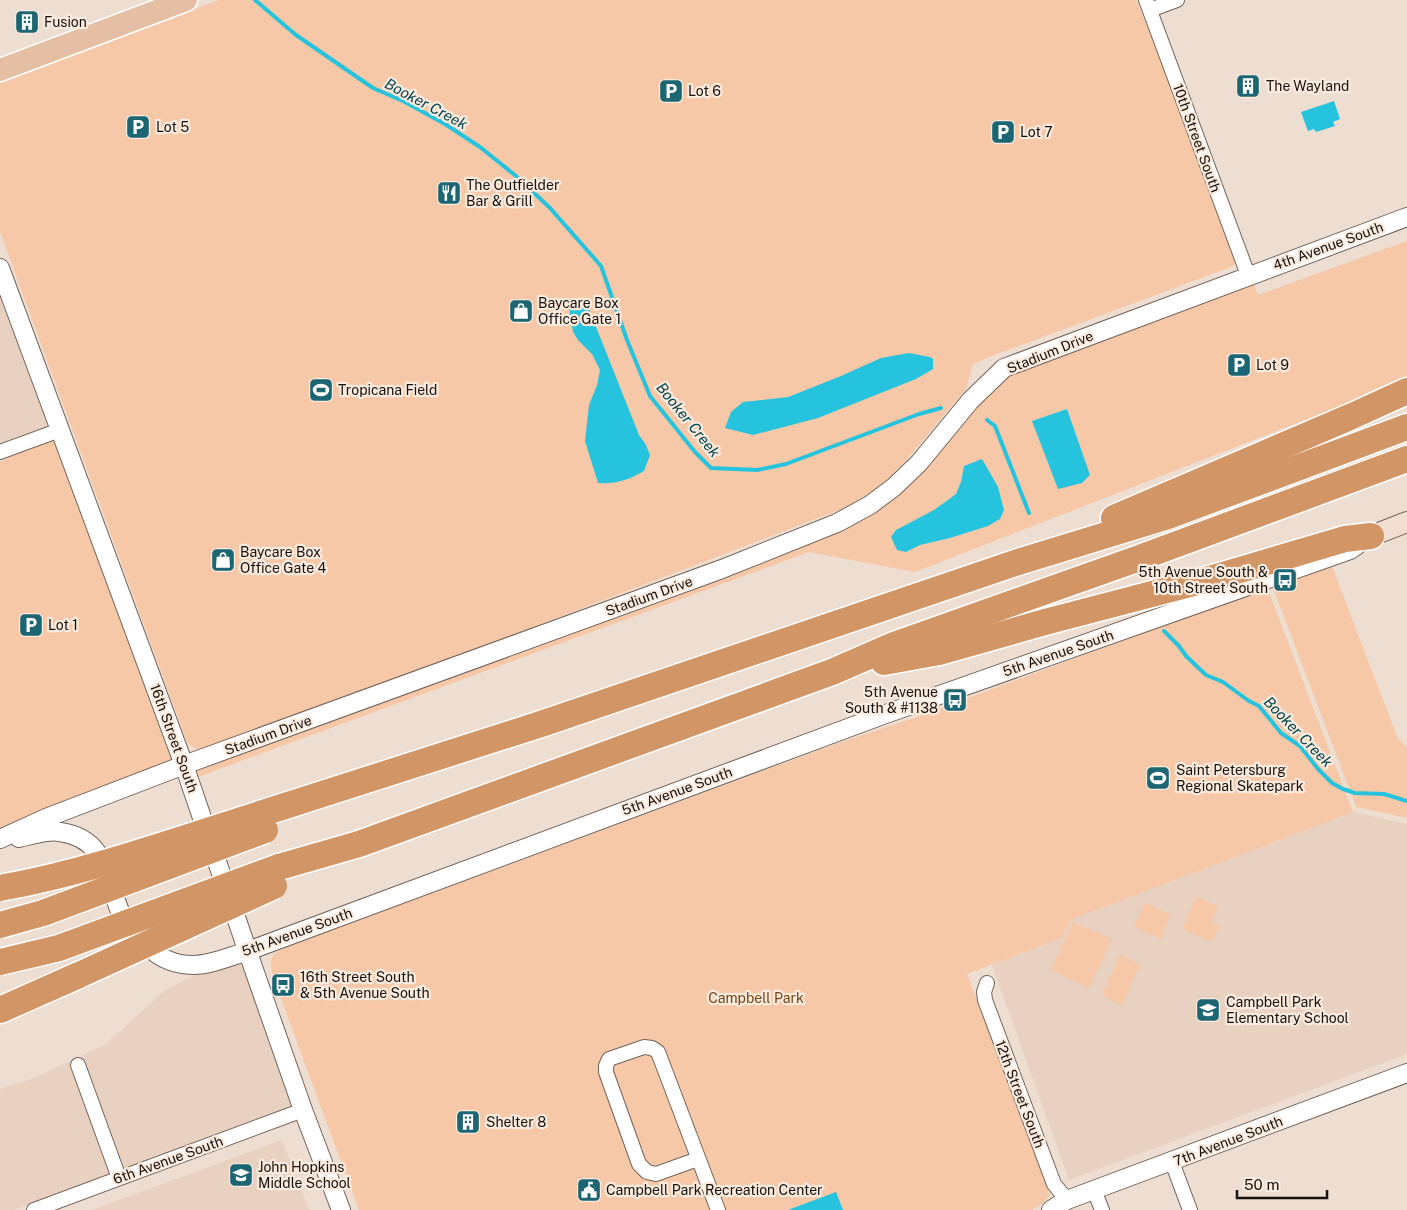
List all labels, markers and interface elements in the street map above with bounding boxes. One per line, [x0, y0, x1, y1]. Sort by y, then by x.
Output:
building icon: Fusion [14, 9, 40, 35]
place label: Fusion [44, 14, 87, 30]
building icon: The Wayland [1235, 73, 1261, 99]
water label: Booker Creek [382, 75, 471, 133]
parking icon: Lot 6 [658, 78, 684, 104]
place label: The Wayland [1266, 78, 1349, 94]
street label: 10th Street South [1170, 82, 1224, 194]
place label: Lot 6 [688, 83, 721, 99]
parking icon: Lot 5 [125, 114, 151, 140]
place label: Lot 5 [156, 119, 189, 135]
parking icon: Lot 7 [990, 119, 1016, 145]
place label: Lot 7 [1020, 124, 1053, 140]
place label: The Outfielder Bar & Grill [466, 177, 559, 209]
restaurant icon: The Outfielder Bar & Grill [436, 180, 462, 206]
street label: 4th Avenue South [1271, 219, 1385, 273]
place label: Baycare Box Office Gate 1 [538, 295, 621, 327]
shop icon: Baycare Box Office Gate 1 [508, 298, 534, 324]
street label: Stadium Drive [1005, 327, 1095, 377]
parking icon: Lot 9 [1226, 352, 1252, 378]
place label: Lot 9 [1256, 357, 1289, 373]
sports icon: Tropicana Field [308, 377, 334, 403]
water label: Booker Creek [653, 379, 724, 461]
place label: Tropicana Field [338, 382, 437, 398]
place label: Baycare Box Office Gate 4 [240, 544, 326, 576]
shop icon: Baycare Box Office Gate 4 [210, 547, 236, 573]
place label: 5th Avenue South & 10th Street South [1138, 564, 1268, 596]
bus stop icon: 5th Avenue South & 10th Street South [1272, 567, 1298, 593]
street label: Stadium Drive [603, 573, 695, 619]
parking icon: Lot 1 [18, 612, 44, 638]
place label: Lot 1 [48, 617, 78, 633]
street label: 5th Avenue South [1000, 627, 1116, 679]
street label: 16th Street South [147, 681, 201, 795]
place label: 5th Avenue South & #1138 [845, 684, 938, 716]
bus stop icon: 5th Avenue South & #1138 [942, 687, 968, 713]
water label: Booker Creek [1261, 693, 1337, 771]
street label: Stadium Drive [222, 712, 314, 758]
place label: Saint Petersburg Regional Skatepark [1176, 762, 1304, 794]
street label: 5th Avenue South [620, 764, 734, 818]
sports icon: Saint Petersburg Regional Skatepark [1145, 765, 1171, 791]
street label: 5th Avenue South [240, 905, 354, 959]
place label: 16th Street South & 5th Avenue South [300, 969, 430, 1001]
bus stop icon: 16th Street South & 5th Avenue South [270, 972, 296, 998]
park label: Campbell Park [708, 990, 804, 1006]
place label: Campbell Park Elementary School [1226, 994, 1349, 1026]
school or university icon: Campbell Park Elementary School [1195, 997, 1221, 1023]
street label: 12th Street South [992, 1038, 1048, 1150]
building icon: Shelter 8 [455, 1109, 481, 1135]
street label: 7th Avenue South [1171, 1113, 1285, 1169]
place label: Shelter 8 [486, 1114, 546, 1130]
street label: 6th Avenue South [111, 1133, 225, 1187]
place label: John Hopkins Middle School [258, 1159, 351, 1191]
school or university icon: John Hopkins Middle School [228, 1162, 254, 1188]
scale bar [1237, 1168, 1327, 1200]
text: 50 m [1244, 1176, 1279, 1193]
public building icon: Campbell Park Recreation Center [576, 1177, 602, 1203]
place label: Campbell Park Recreation Center [606, 1182, 823, 1198]

